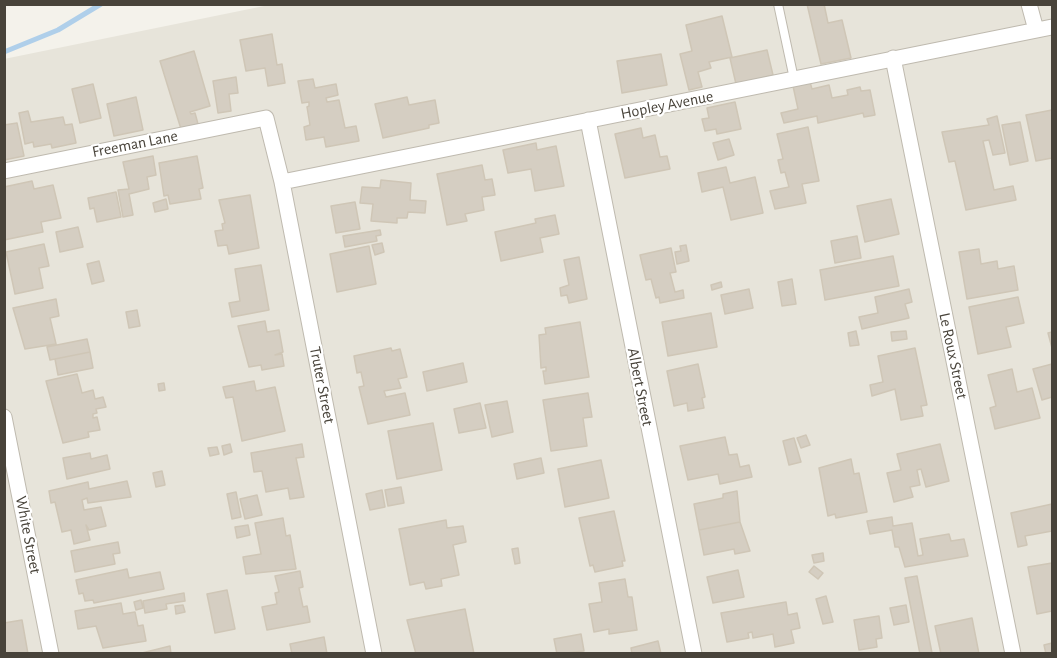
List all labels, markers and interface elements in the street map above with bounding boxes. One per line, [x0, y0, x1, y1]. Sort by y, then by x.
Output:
street label: Hopley Avenue [619, 87, 715, 123]
street label: Freeman Lane [91, 126, 179, 162]
street label: Le Roux Street [934, 311, 972, 401]
street label: Truter Street [305, 345, 339, 425]
street label: Albert Street [623, 346, 657, 428]
street label: White Street [11, 494, 45, 576]

